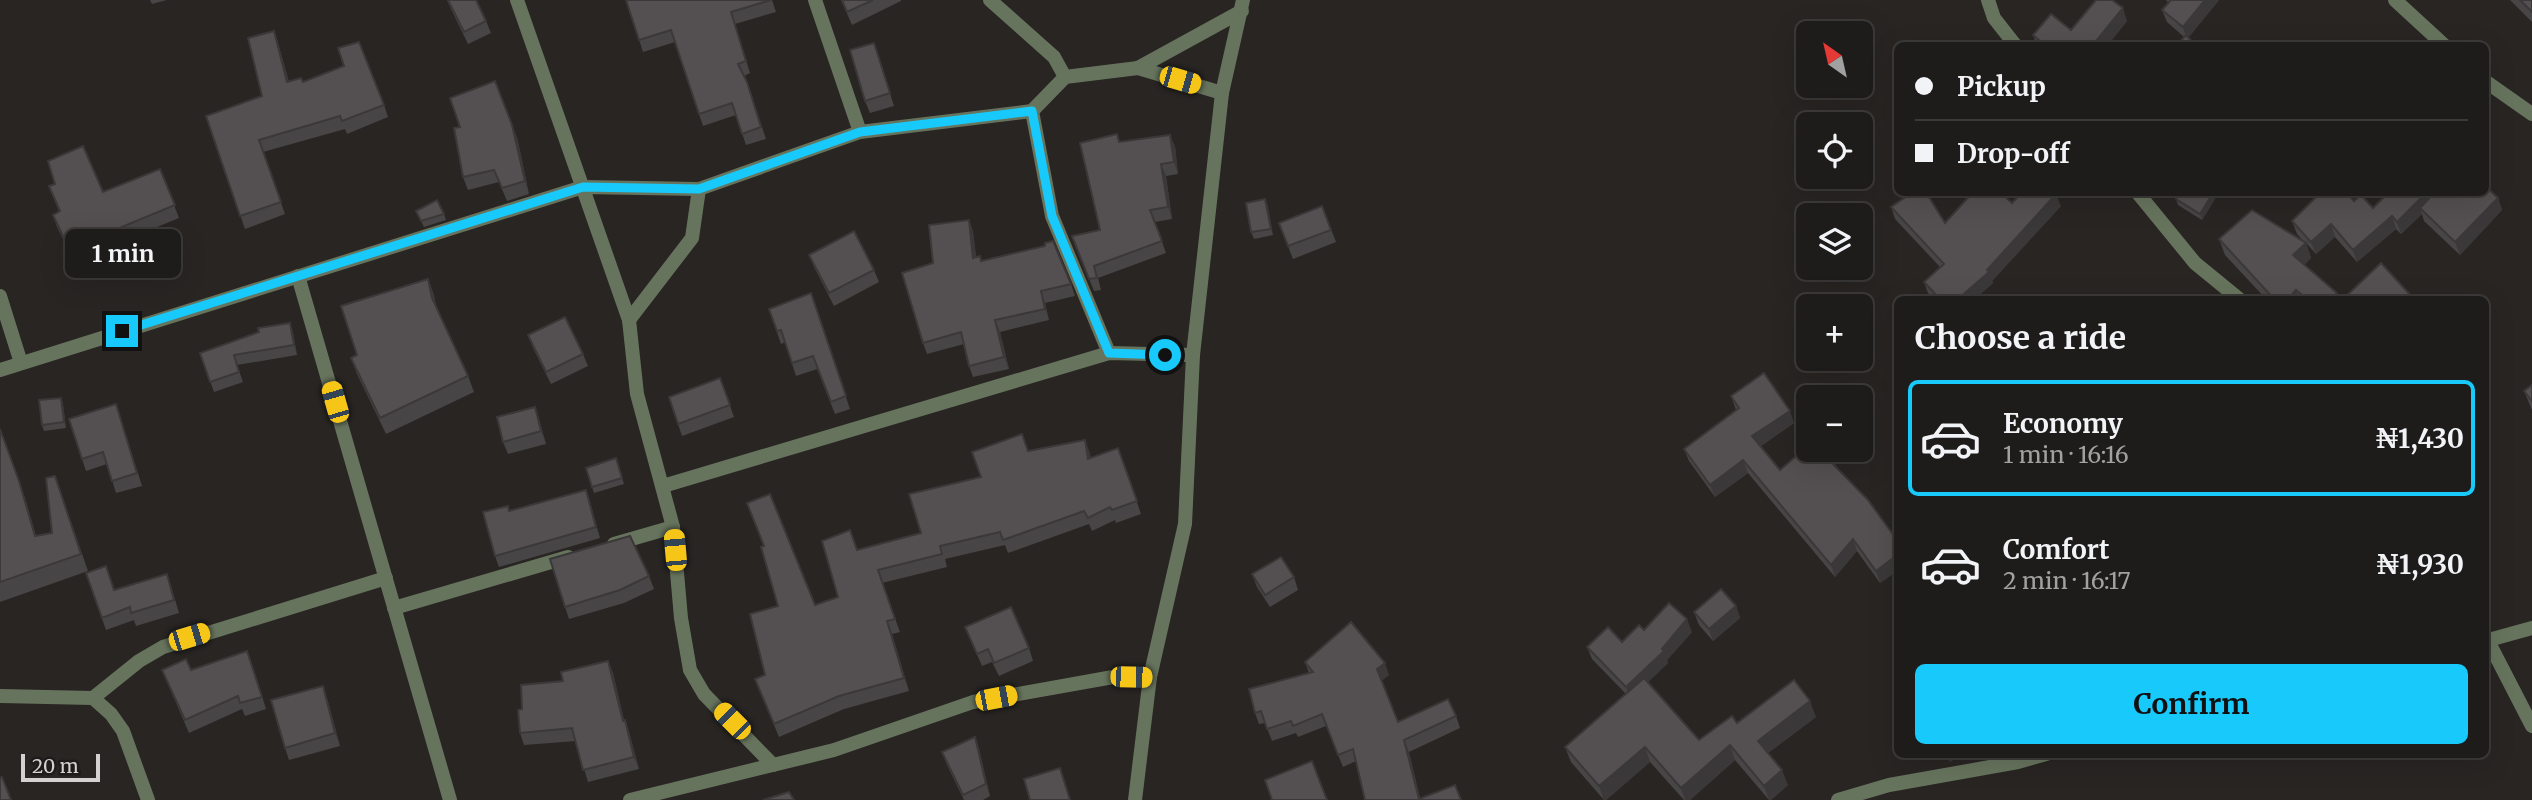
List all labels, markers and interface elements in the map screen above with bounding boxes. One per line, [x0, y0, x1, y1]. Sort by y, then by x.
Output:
north arrow [1796, 21, 1872, 98]
map controls [1796, 21, 1873, 462]
car [1157, 64, 1204, 96]
text: Pickup [1957, 70, 2046, 103]
button: locate [1796, 112, 1873, 189]
text: Drop-off [1957, 137, 2070, 170]
button: layers [1796, 203, 1873, 280]
callout: 1 min [64, 230, 180, 278]
text: 1 min [92, 239, 154, 268]
button: + [1796, 294, 1873, 371]
route end [106, 315, 138, 347]
text: Choose a ride [1915, 318, 2126, 358]
route start [1149, 339, 1181, 371]
car [320, 379, 351, 425]
button: − [1796, 385, 1873, 462]
icon: car [1919, 407, 1982, 470]
text: Economy [2003, 407, 2123, 440]
text: ₦1,430 [2374, 422, 2464, 455]
text: 1 min · 16:16 [2003, 440, 2129, 469]
car [663, 528, 688, 572]
icon: car [1919, 533, 1982, 596]
text: Comfort [2003, 533, 2109, 566]
text: ₦1,930 [2375, 548, 2464, 581]
text: 2 min · 16:17 [2003, 566, 2131, 595]
car [166, 621, 213, 653]
button: Confirm [1915, 664, 2468, 744]
car [1110, 666, 1153, 688]
car [974, 684, 1019, 712]
car [710, 699, 755, 743]
scale bar [21, 751, 100, 783]
text: 20 m [32, 754, 79, 778]

